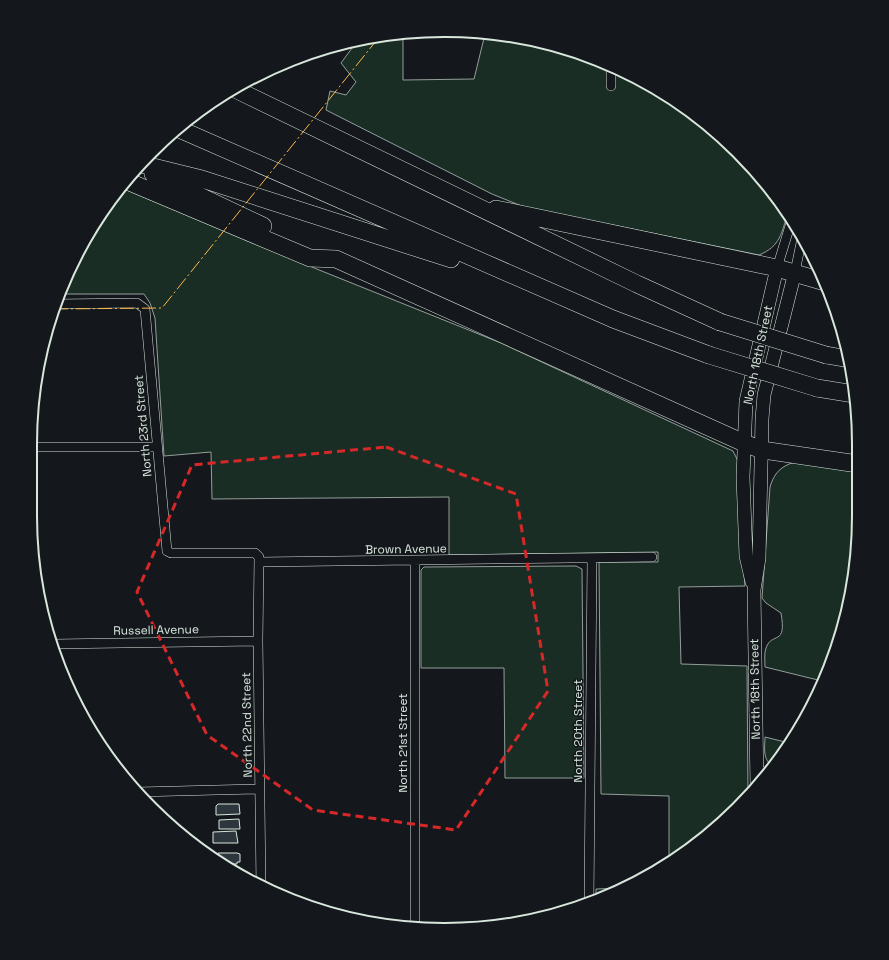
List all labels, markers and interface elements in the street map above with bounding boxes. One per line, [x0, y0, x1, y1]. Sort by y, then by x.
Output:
street label: North 18th Street [740, 304, 776, 406]
street label: North 23rd Street [131, 374, 155, 478]
street label: Brown Avenue [365, 540, 447, 558]
street label: Russell Avenue [113, 621, 199, 639]
street label: North 18th Street [746, 638, 764, 740]
street label: North 22nd Street [238, 672, 256, 778]
street label: North 20th Street [570, 679, 586, 783]
street label: North 21st Street [395, 693, 411, 793]

